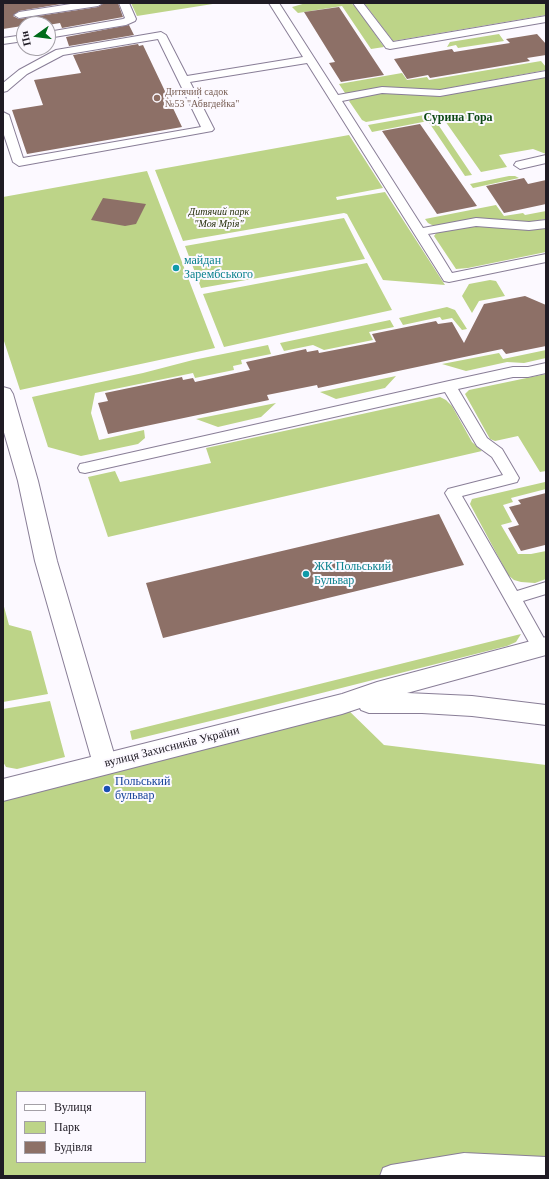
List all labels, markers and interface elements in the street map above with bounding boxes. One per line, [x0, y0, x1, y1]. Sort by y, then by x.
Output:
north arrow [16, 16, 56, 56]
text: Пн [18, 30, 33, 47]
place label: Дитячий садок №53 "Абвгдейка" [165, 86, 239, 110]
marker: Дитячий садок №53 "Абвгдейка" [152, 93, 162, 103]
district label: Сурина Гора [423, 111, 493, 125]
park label: Дитячий парк "Моя Мрія" [189, 206, 249, 230]
place label: майдан Зарембського [184, 254, 253, 282]
marker: майдан Зарембського [171, 263, 181, 273]
place label: ЖК Польський Бульвар [314, 560, 391, 588]
marker: ЖК Польський Бульвар [301, 569, 311, 579]
street label: вулиця Захисників України [103, 723, 241, 771]
place label: Польський бульвар [115, 775, 170, 803]
marker: Польський бульвар [102, 784, 112, 794]
legend [16, 1091, 146, 1163]
text: Вулиця [54, 1100, 92, 1114]
text: Парк [54, 1120, 80, 1134]
text: Будівля [54, 1140, 92, 1154]

